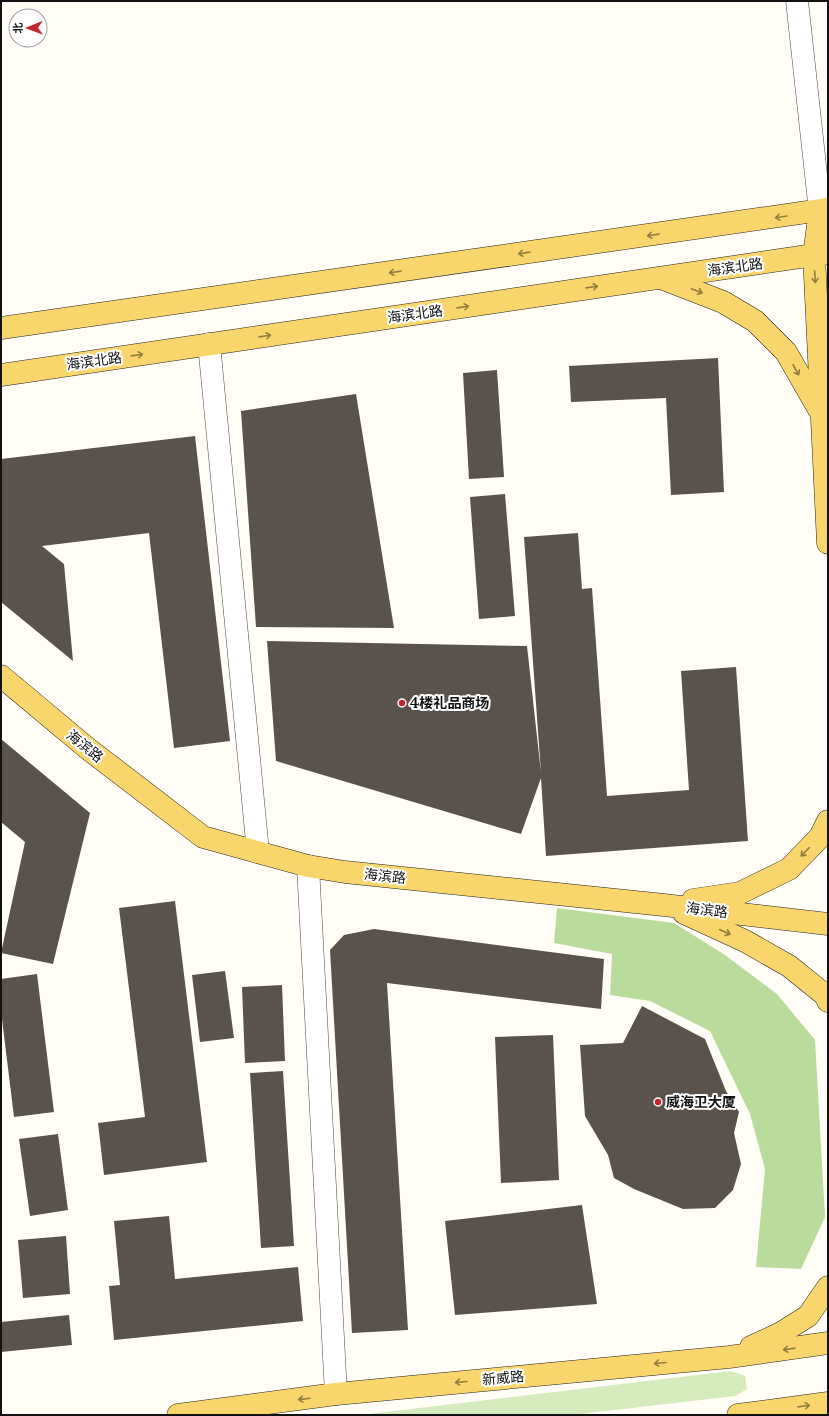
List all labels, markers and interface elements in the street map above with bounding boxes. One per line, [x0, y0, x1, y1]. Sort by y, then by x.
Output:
north arrow [8, 8, 48, 48]
text: 北 [11, 23, 25, 34]
one-way arrow [775, 213, 788, 221]
one-way arrow [647, 231, 660, 239]
one-way arrow [518, 249, 531, 257]
street label: 海滨北路 [706, 254, 764, 280]
one-way arrow [389, 268, 402, 276]
one-way arrow [812, 270, 819, 283]
one-way arrow [585, 283, 598, 291]
one-way arrow [690, 288, 702, 296]
street label: 海滨北路 [386, 301, 444, 327]
one-way arrow [456, 303, 469, 311]
one-way arrow [258, 332, 271, 340]
street label: 海滨北路 [65, 348, 123, 374]
one-way arrow [130, 351, 143, 359]
one-way arrow [793, 364, 801, 376]
place label: 4楼礼品商场 [410, 694, 489, 712]
marker: 4楼礼品商场 [397, 698, 407, 708]
street label: 海滨路 [63, 726, 107, 766]
one-way arrow [800, 847, 810, 857]
street label: 海滨路 [363, 865, 407, 887]
street label: 海滨路 [685, 899, 729, 921]
one-way arrow [719, 929, 731, 936]
place label: 威海卫大厦 [666, 1093, 736, 1111]
marker: 威海卫大厦 [653, 1097, 663, 1107]
one-way arrow [783, 1345, 796, 1352]
one-way arrow [654, 1360, 667, 1367]
street label: 新威路 [481, 1367, 525, 1389]
one-way arrow [455, 1379, 468, 1386]
one-way arrow [298, 1396, 311, 1403]
one-way arrow [797, 1402, 810, 1410]

